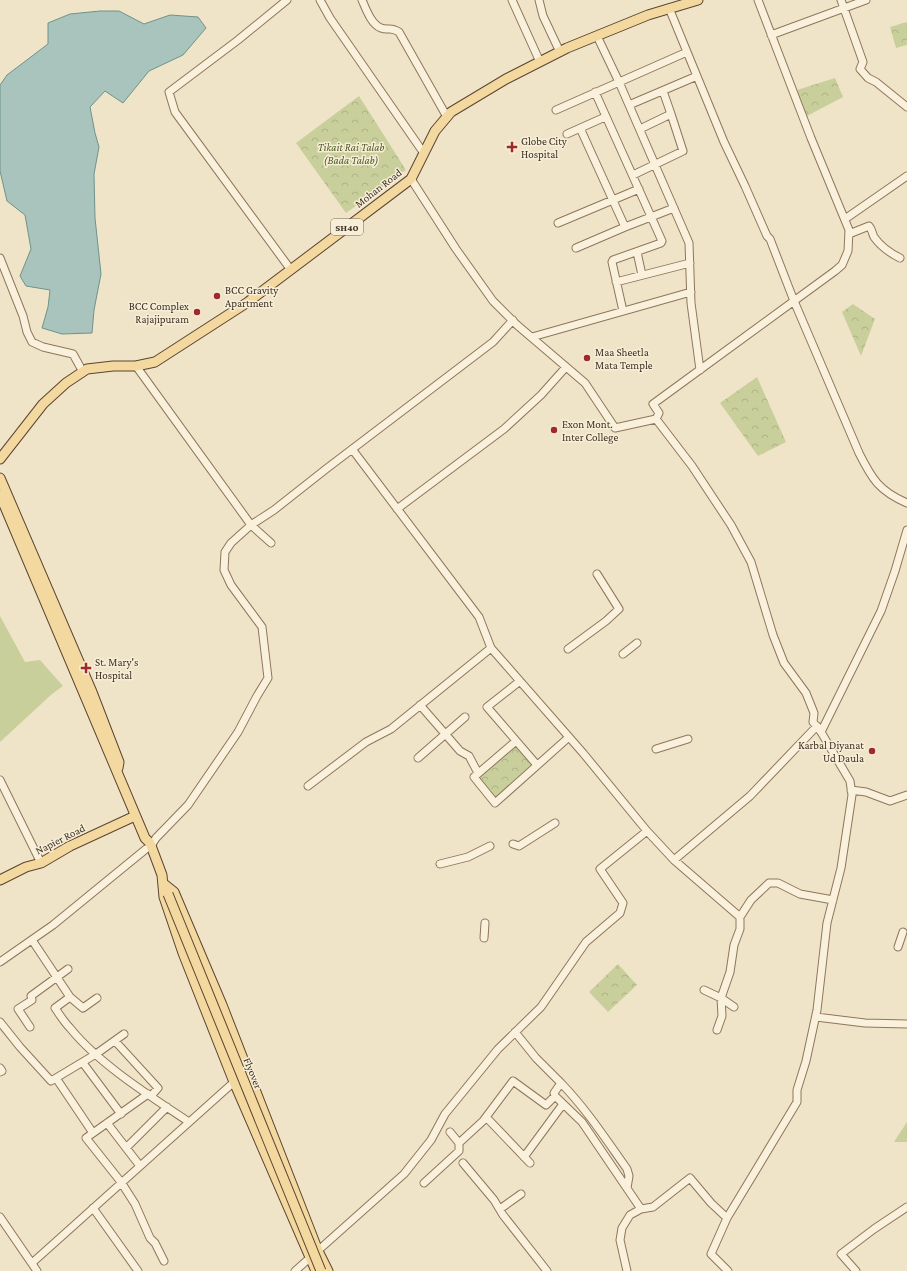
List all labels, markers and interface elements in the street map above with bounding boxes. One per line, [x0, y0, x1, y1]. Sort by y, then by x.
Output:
place label: Globe City Hospital [521, 135, 568, 161]
park label: Tikait Rai Talab (Bada Talab) [318, 141, 384, 167]
marker: Globe City Hospital [506, 141, 518, 153]
street label: Mohan Road [352, 166, 404, 210]
road number: SH40 [331, 219, 363, 235]
place label: BCC Gravity Apartment [225, 284, 279, 310]
marker: BCC Gravity Apartment [212, 291, 222, 301]
place label: BCC Complex Rajajipuram [129, 300, 189, 326]
marker: BCC Complex Rajajipuram [192, 307, 202, 317]
place label: Maa Sheetla Mata Temple [595, 346, 653, 372]
marker: Maa Sheetla Mata Temple [582, 353, 592, 363]
place label: Exon Mont. Inter College [562, 418, 618, 444]
marker: Exon Mont. Inter College [549, 425, 559, 435]
place label: St. Mary's Hospital [95, 656, 138, 682]
marker: St. Mary's Hospital [80, 662, 92, 674]
place label: Karbal Diyanat Ud Daula [798, 739, 864, 764]
marker: Karbal Diyanat Ud Daula [867, 746, 877, 756]
street label: Napier Road [33, 821, 87, 857]
street label: Flyover [240, 1056, 265, 1091]

